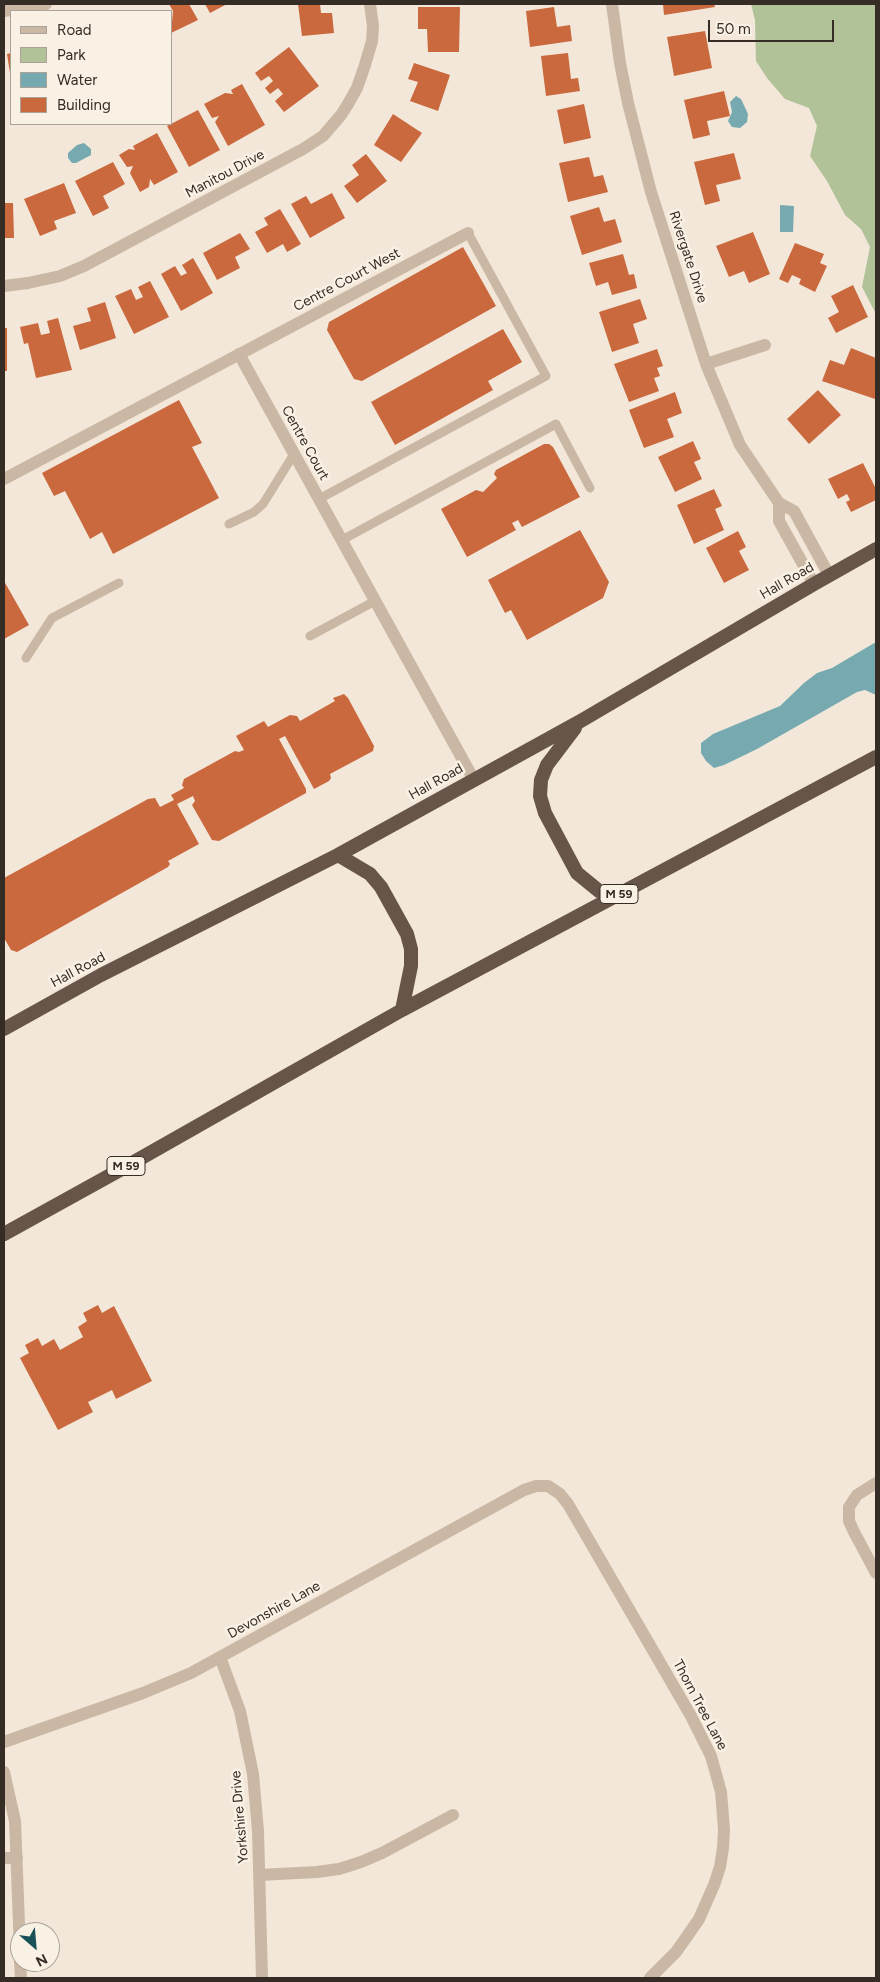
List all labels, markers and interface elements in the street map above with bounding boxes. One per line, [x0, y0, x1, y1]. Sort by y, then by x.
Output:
legend [10, 10, 172, 125]
scale bar [710, 10, 836, 42]
text: 50 m [716, 20, 751, 38]
text: Road [57, 21, 92, 39]
text: Park [57, 46, 86, 64]
text: Water [57, 71, 97, 89]
text: Building [57, 96, 111, 114]
street label: Manitou Drive [183, 146, 267, 202]
street label: Rivergate Drive [665, 209, 711, 305]
street label: Centre Court West [291, 245, 403, 315]
street label: Centre Court [278, 403, 332, 483]
street label: Hall Road [757, 559, 817, 603]
street label: Hall Road [406, 760, 466, 804]
road number: M 59 [600, 884, 638, 904]
street label: Hall Road [48, 949, 108, 991]
road number: M 59 [107, 1156, 145, 1176]
street label: Devonshire Lane [225, 1578, 323, 1642]
street label: Thorn Tree Lane [669, 1657, 731, 1753]
street label: Yorkshire Drive [228, 1770, 252, 1864]
north arrow [10, 1922, 60, 1972]
text: N [33, 1950, 50, 1970]

